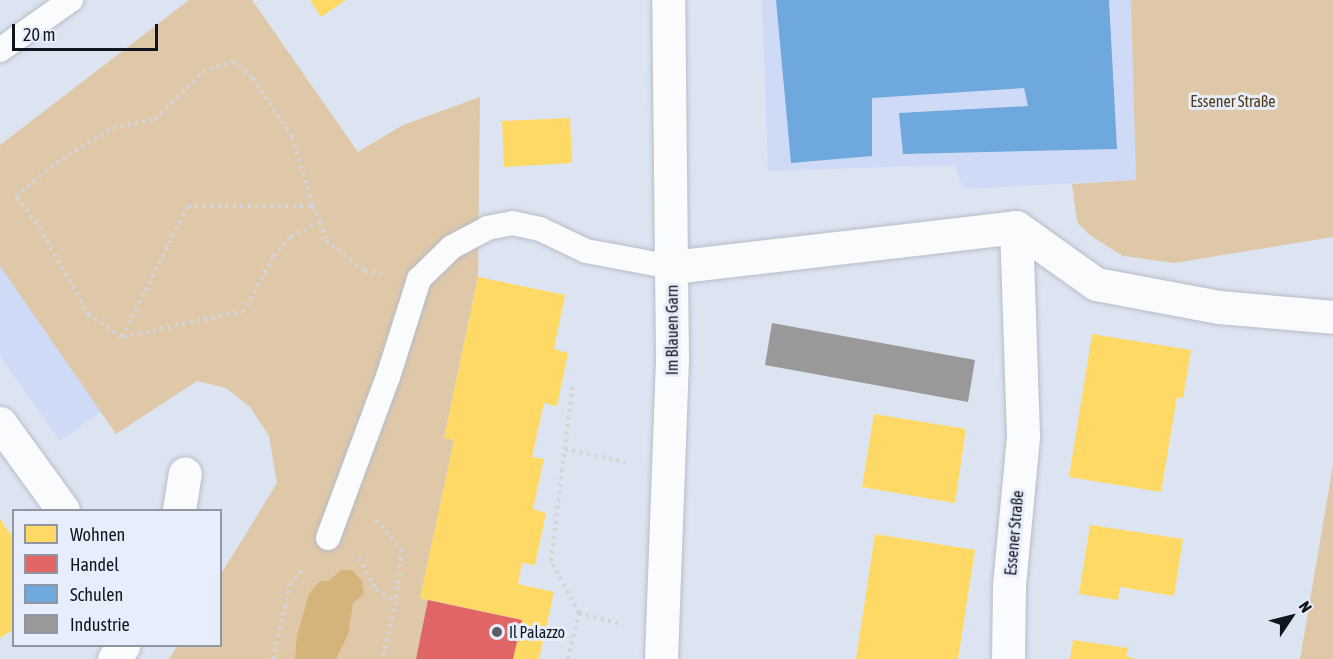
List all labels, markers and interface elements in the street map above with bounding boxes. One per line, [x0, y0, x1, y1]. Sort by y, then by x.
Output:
scale bar [15, 12, 160, 50]
text: 20 m [23, 24, 55, 45]
park label: Essener Straße [1190, 91, 1276, 111]
street label: Im Blauen Garn [662, 285, 682, 375]
street label: Essener Straße [1001, 490, 1027, 576]
legend [12, 509, 222, 647]
text: Wohnen [70, 524, 125, 545]
text: Handel [70, 554, 119, 575]
text: Schulen [70, 584, 123, 605]
north arrow [1261, 587, 1321, 647]
text: N [1296, 598, 1316, 616]
text: Industrie [70, 614, 130, 635]
place label: Il Palazzo [509, 622, 565, 642]
marker: Il Palazzo [490, 625, 504, 639]

